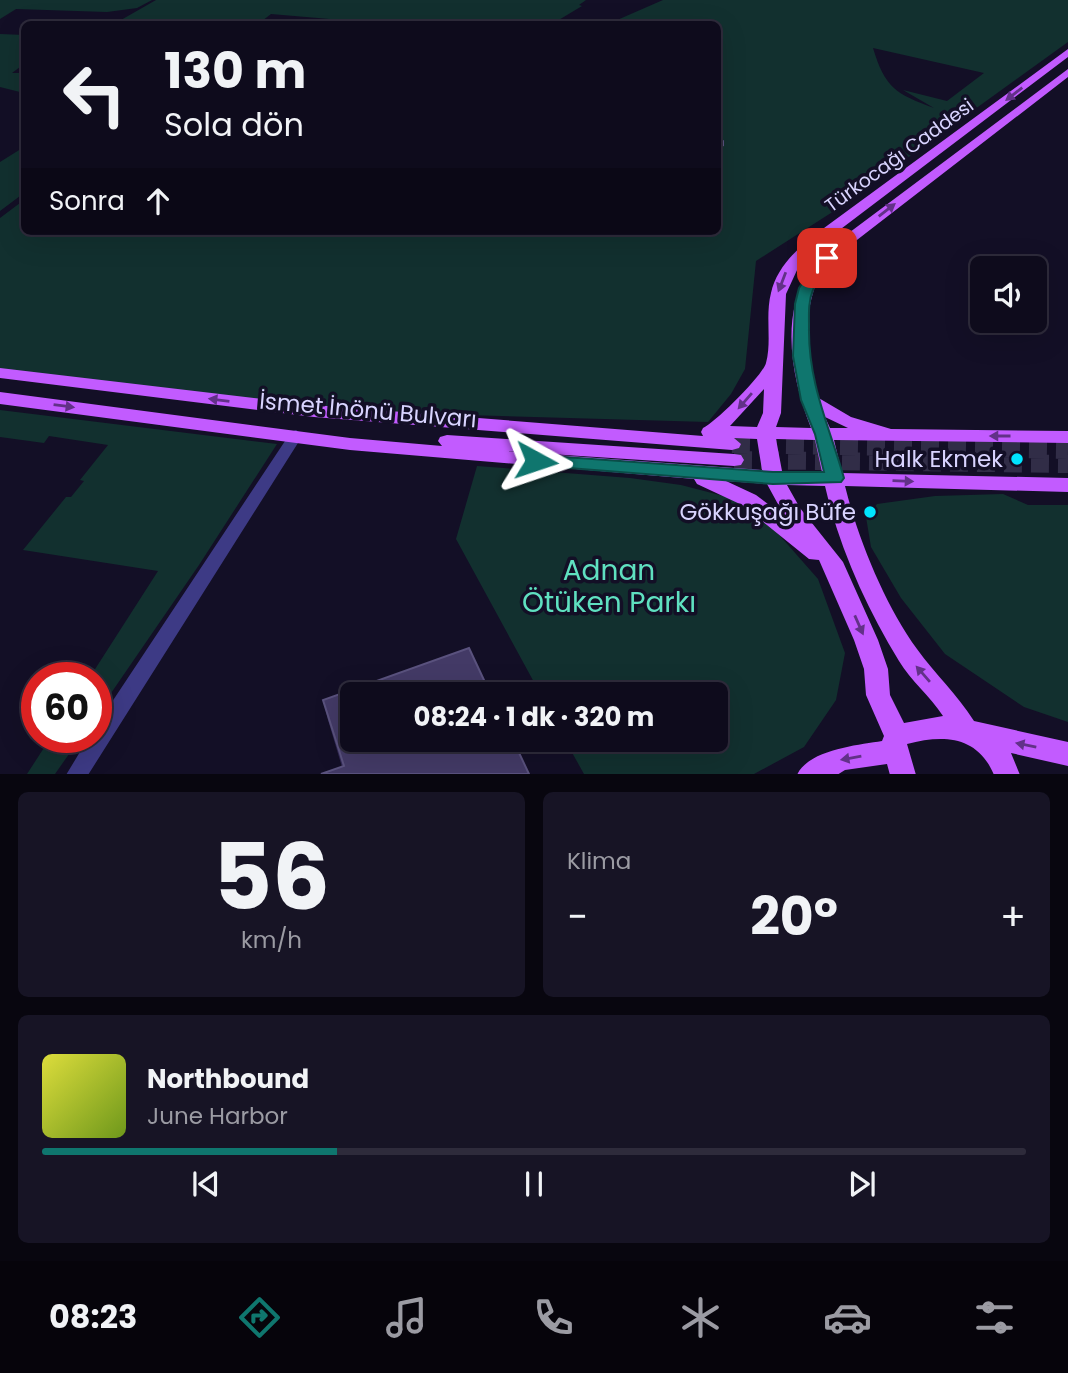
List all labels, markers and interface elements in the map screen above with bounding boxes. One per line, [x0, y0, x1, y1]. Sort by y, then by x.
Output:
text: 130 m [164, 37, 306, 105]
icon: left [49, 49, 140, 140]
one-way arrow [1005, 86, 1023, 101]
street label: Türkocağı Caddesi [819, 92, 979, 219]
text: Sola dön [164, 102, 304, 147]
icon: ahead [139, 182, 177, 220]
text: Sonra [49, 183, 125, 219]
one-way arrow [878, 203, 896, 217]
pin [797, 228, 857, 288]
icon: arrive [808, 239, 846, 277]
map controls [970, 256, 1047, 333]
button: sound [970, 256, 1047, 333]
one-way arrow [777, 272, 788, 293]
street label: İsmet İnönü Bulvarı [258, 385, 478, 435]
one-way arrow [738, 392, 753, 409]
one-way arrow [208, 395, 230, 406]
one-way arrow [53, 401, 75, 412]
position arrow [499, 424, 573, 498]
one-way arrow [989, 430, 1011, 442]
place label: Halk Ekmek [874, 443, 1003, 475]
marker: Halk Ekmek [1009, 451, 1025, 467]
one-way arrow [892, 476, 914, 487]
place label: Gökkuşağı Büfe [679, 496, 856, 528]
marker: Gökkuşağı Büfe [862, 504, 878, 520]
park label: Adnan Ötüken Parkı [522, 551, 696, 622]
one-way arrow [854, 615, 865, 635]
speed limit sign: 60 [21, 662, 112, 753]
one-way arrow [915, 665, 931, 683]
text: 08:24 · 1 dk · 320 m [414, 699, 654, 735]
one-way arrow [1015, 739, 1037, 750]
one-way arrow [840, 753, 862, 764]
text: 56 [213, 813, 330, 941]
text: Klima [567, 845, 631, 877]
text: 20° [750, 880, 838, 953]
text: − [567, 890, 588, 943]
text: + [1000, 890, 1026, 943]
text: km/h [241, 924, 302, 956]
text: Northbound [147, 1061, 309, 1097]
text: June Harbor [147, 1100, 288, 1132]
icon: previous [187, 1165, 225, 1203]
icon: pause [515, 1165, 553, 1203]
icon: next [843, 1165, 881, 1203]
icon: directions [235, 1293, 284, 1342]
icon: music [382, 1293, 431, 1342]
icon: phone [529, 1293, 578, 1342]
icon: climate [676, 1293, 725, 1342]
icon: car [823, 1293, 872, 1342]
icon: filters [970, 1293, 1019, 1342]
text: 08:23 [49, 1294, 137, 1339]

